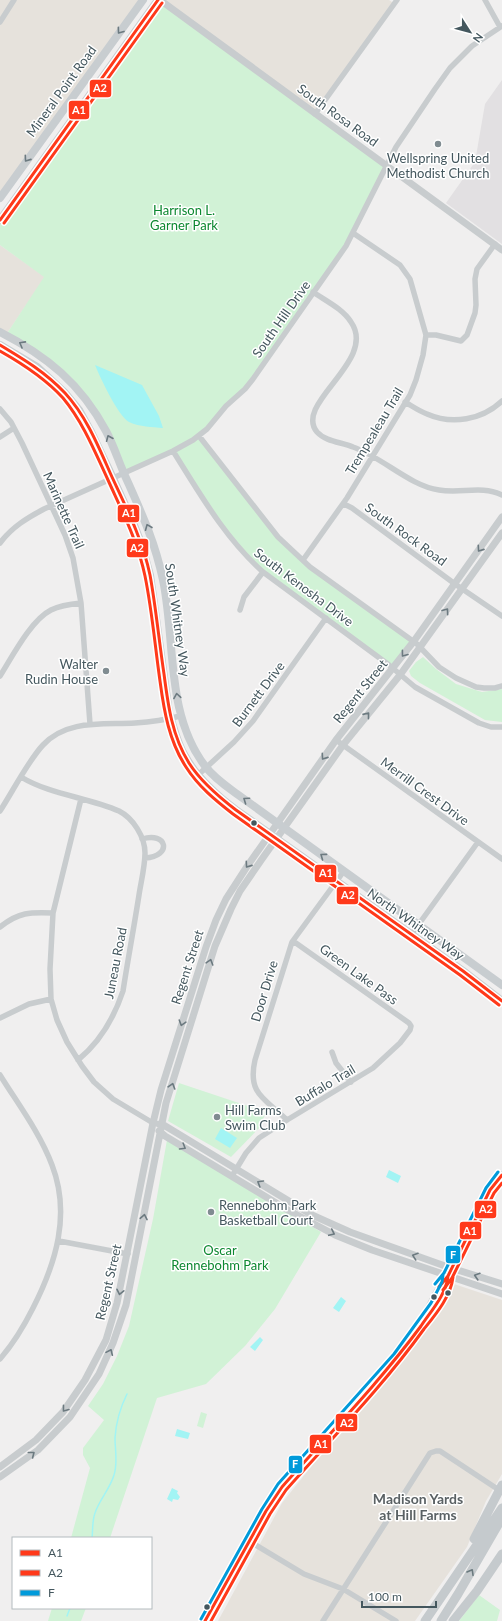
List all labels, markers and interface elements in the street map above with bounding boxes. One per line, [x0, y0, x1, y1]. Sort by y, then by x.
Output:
north arrow [450, 12, 490, 52]
one-way arrow [118, 27, 125, 34]
text: N [471, 31, 486, 45]
street label: Mineral Point Road [23, 42, 99, 140]
line badge: A2 [89, 79, 112, 98]
street label: South Rosa Road [294, 80, 382, 150]
text: A2 [92, 81, 107, 94]
line badge: A1 [68, 100, 90, 120]
text: A1 [71, 103, 86, 116]
marker: Wellspring United Methodist Church [433, 139, 443, 149]
place label: Wellspring United Methodist Church [386, 150, 490, 181]
one-way arrow [25, 155, 32, 162]
park label: Harrison L. Garner Park [150, 202, 218, 233]
street label: South Hill Drive [249, 277, 314, 361]
one-way arrow [19, 341, 26, 348]
street label: Trempealeau Trail [342, 384, 406, 478]
one-way arrow [105, 434, 113, 441]
street label: Marinette Trail [40, 469, 88, 551]
street label: South Rock Road [362, 499, 450, 569]
line badge: A1 [117, 504, 140, 523]
text: A1 [121, 506, 136, 519]
one-way arrow [145, 523, 153, 531]
line badge: A2 [126, 538, 149, 558]
text: A2 [129, 541, 144, 554]
street label: South Kenosha Drive [251, 544, 357, 630]
one-way arrow [477, 545, 484, 552]
street label: South Whitney Way [162, 562, 194, 678]
one-way arrow [441, 609, 448, 616]
one-way arrow [402, 650, 409, 657]
place label: Walter Rudin House [25, 656, 98, 687]
street label: Regent Street [329, 656, 391, 726]
street label: Burnett Drive [228, 658, 288, 730]
marker: Walter Rudin House [101, 666, 111, 676]
one-way arrow [173, 693, 182, 699]
one-way arrow [363, 712, 370, 719]
one-way arrow [321, 753, 329, 760]
street label: Merrill Crest Drive [378, 754, 472, 829]
one-way arrow [243, 798, 250, 805]
unlabelled marker [249, 818, 259, 828]
one-way arrow [320, 853, 327, 860]
one-way arrow [245, 861, 253, 868]
line badge: A1 [314, 864, 337, 883]
text: A1 [318, 866, 333, 879]
street label: North Whitney Way [364, 885, 468, 964]
line badge: A2 [336, 886, 359, 905]
text: A2 [340, 888, 355, 901]
street label: Juneau Road [100, 926, 130, 1000]
street label: Regent Street [167, 927, 207, 1006]
street label: Green Lake Pass [317, 940, 402, 1008]
street label: Door Drive [247, 958, 281, 1024]
one-way arrow [205, 959, 213, 966]
one-way arrow [178, 1019, 187, 1026]
street label: Buffalo Trail [292, 1061, 358, 1109]
one-way arrow [167, 1083, 176, 1090]
place label: Hill Farms Swim Club [225, 1102, 285, 1133]
marker: Hill Farms Swim Club [212, 1112, 222, 1122]
one-way arrow [179, 1142, 186, 1149]
one-way arrow [257, 1181, 264, 1188]
place label: Rennebohm Park Basketball Court [219, 1197, 317, 1228]
line badge: A2 [474, 1200, 497, 1219]
text: A2 [478, 1202, 493, 1215]
marker: Rennebohm Park Basketball Court [206, 1207, 216, 1217]
one-way arrow [139, 1214, 147, 1220]
line badge: A1 [459, 1221, 482, 1240]
text: A1 [462, 1224, 477, 1237]
one-way arrow [327, 1228, 335, 1236]
street label: Regent Street [91, 1242, 125, 1322]
park label: Oscar Rennebohm Park [171, 1242, 269, 1273]
line badge: F [445, 1245, 461, 1264]
text: F [450, 1248, 456, 1261]
one-way arrow [411, 1252, 418, 1260]
one-way arrow [474, 1272, 481, 1281]
unlabelled marker [443, 1288, 453, 1298]
one-way arrow [116, 1289, 124, 1295]
unlabelled marker [429, 1292, 439, 1302]
one-way arrow [105, 1349, 113, 1356]
one-way arrow [63, 1404, 70, 1411]
line badge: A2 [335, 1413, 358, 1432]
text: A2 [339, 1416, 354, 1429]
line badge: A1 [309, 1434, 332, 1454]
text: A1 [313, 1437, 328, 1450]
one-way arrow [27, 1452, 34, 1459]
line badge: F [288, 1455, 303, 1474]
text: F [292, 1457, 298, 1470]
district label: Madison Yards at Hill Farms [373, 1490, 463, 1523]
legend [12, 1537, 152, 1609]
text: A1 [48, 1545, 63, 1560]
text: A2 [48, 1565, 63, 1580]
one-way arrow [467, 1569, 474, 1576]
scale bar [362, 1583, 436, 1609]
text: F [48, 1585, 55, 1600]
text: 100 m [368, 1589, 402, 1604]
unlabelled marker [202, 1602, 212, 1612]

